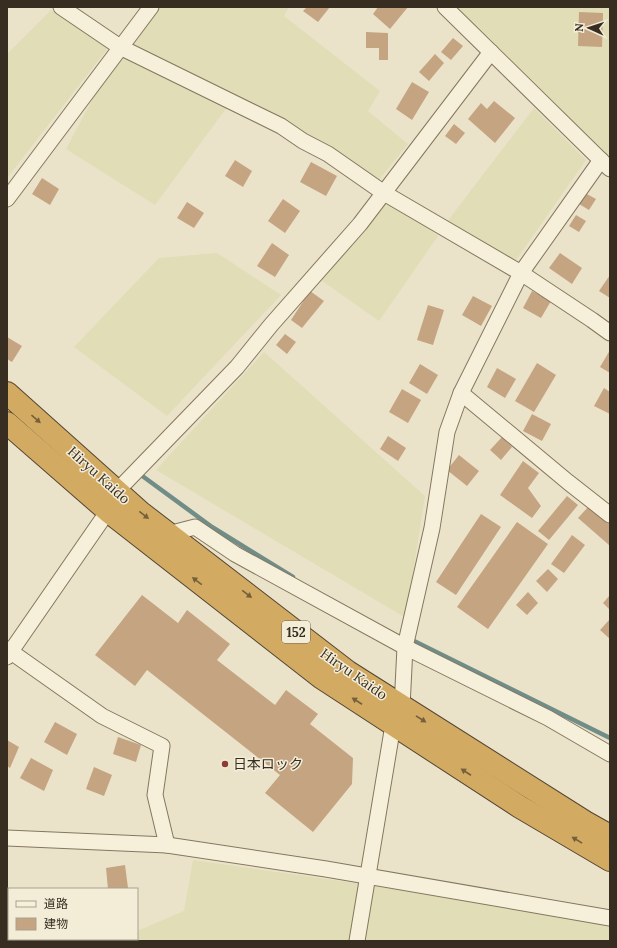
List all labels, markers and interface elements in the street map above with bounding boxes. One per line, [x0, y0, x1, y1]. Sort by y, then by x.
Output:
north arrow [569, 8, 609, 48]
text: N [572, 22, 586, 32]
one-way arrow [31, 414, 41, 424]
street label: Hiryu Kaido [64, 442, 134, 508]
one-way arrow [138, 510, 149, 519]
one-way arrow [192, 576, 203, 585]
one-way arrow [241, 590, 252, 598]
road number: 152 [282, 621, 310, 643]
street label: Hiryu Kaido [317, 644, 391, 704]
one-way arrow [352, 697, 362, 705]
one-way arrow [415, 715, 427, 722]
place label: 日本ロック [233, 755, 303, 773]
marker: 日本ロック [220, 759, 230, 769]
one-way arrow [460, 768, 472, 775]
one-way arrow [571, 837, 582, 844]
legend [8, 888, 138, 940]
text: 道路 [44, 896, 68, 911]
text: 建物 [44, 916, 68, 931]

